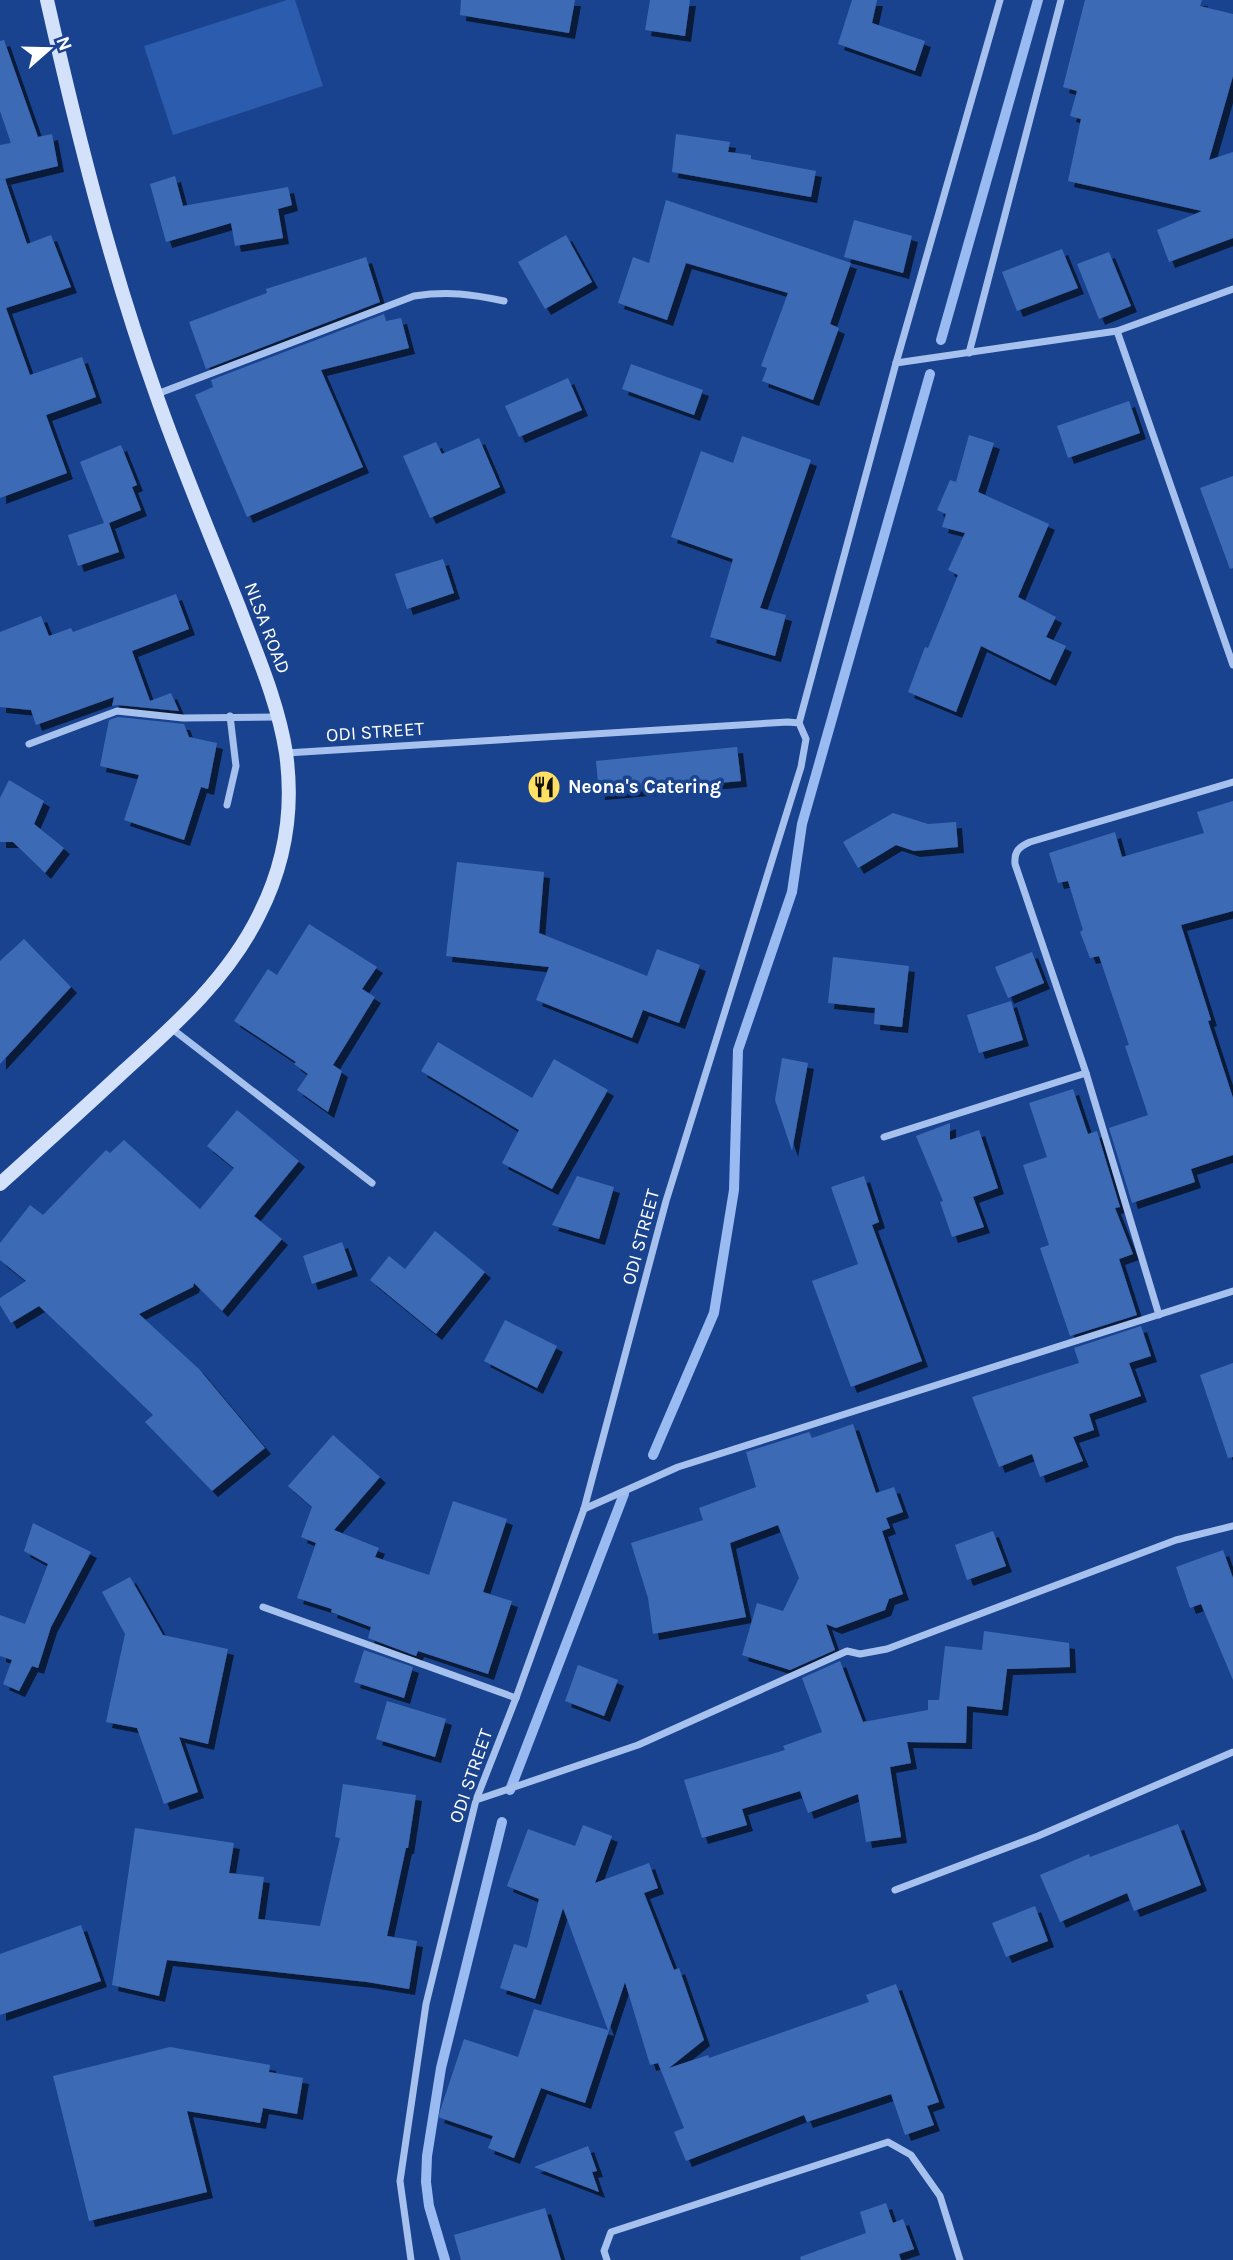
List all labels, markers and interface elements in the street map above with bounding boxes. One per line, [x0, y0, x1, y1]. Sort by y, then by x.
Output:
north arrow [14, 14, 84, 84]
text: N [51, 33, 77, 54]
street label: NLSA ROAD [240, 579, 294, 677]
street label: ODI STREET [325, 718, 425, 746]
restaurant icon: Neona's Catering [525, 768, 563, 806]
place label: Neona's Catering [568, 776, 721, 798]
street label: ODI STREET [618, 1186, 664, 1287]
street label: ODI STREET [445, 1726, 498, 1826]

